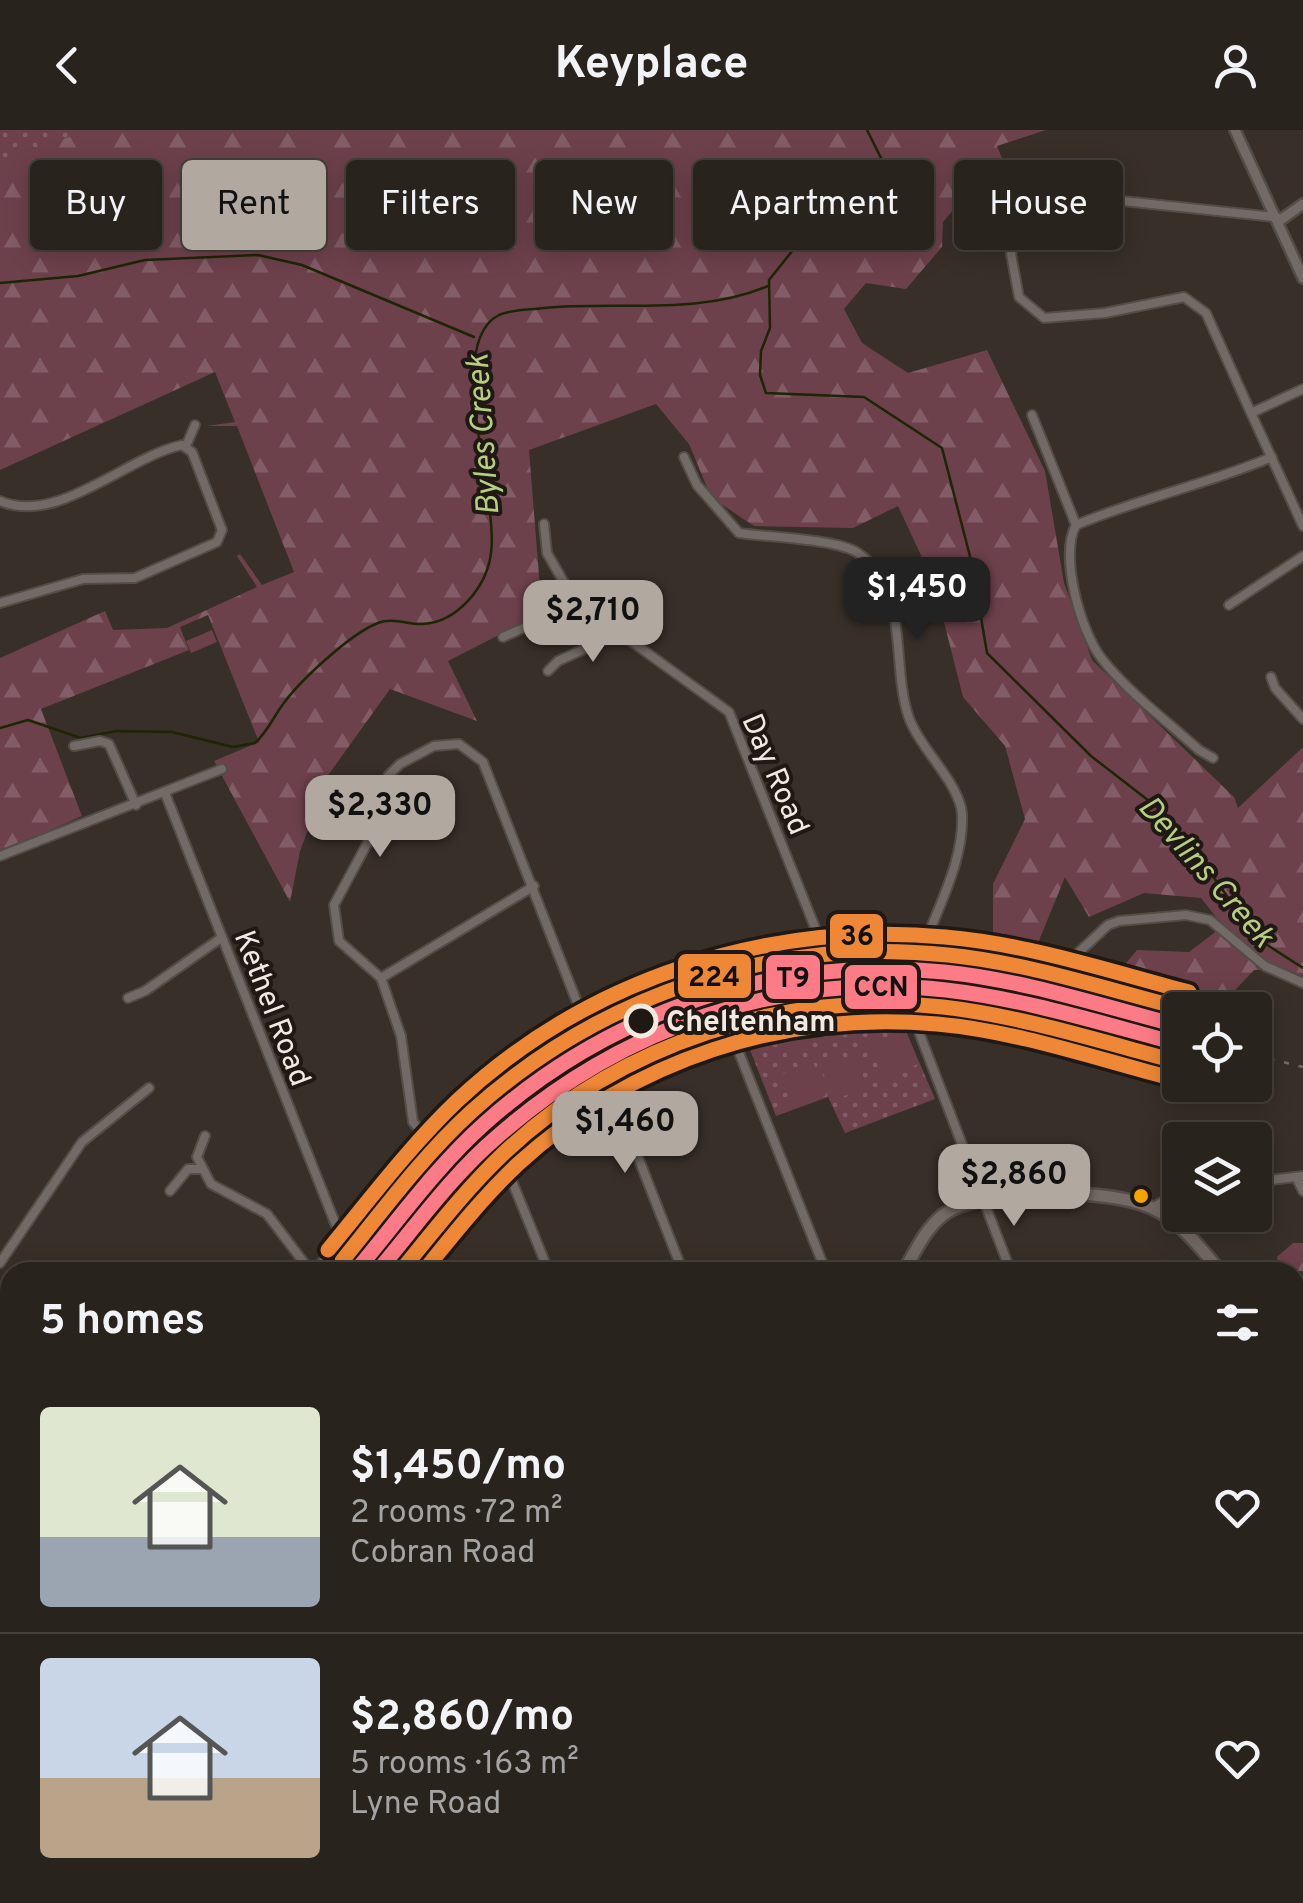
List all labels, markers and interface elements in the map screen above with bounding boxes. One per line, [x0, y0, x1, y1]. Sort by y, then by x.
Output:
text: Keyplace [555, 37, 748, 94]
icon: back [40, 38, 95, 93]
icon: person [1208, 38, 1263, 93]
chip: Buy [30, 160, 162, 250]
chip: Rent [182, 160, 326, 250]
chip: Filters [346, 160, 515, 250]
chip: New [535, 160, 673, 250]
chip: Apartment [693, 160, 934, 250]
chip: House [954, 160, 1123, 250]
water label: Byles Creek [459, 352, 511, 517]
pin: $1,450 [836, 557, 998, 642]
text: $1,450 [866, 569, 968, 609]
pin: $2,710 [512, 580, 674, 665]
text: $2,710 [545, 592, 641, 632]
street label: Day Road [732, 709, 816, 841]
pin: $2,330 [299, 775, 461, 860]
text: $2,330 [327, 787, 433, 827]
water label: Devlins Creek [1128, 789, 1282, 958]
line badge: 36 [828, 912, 885, 960]
text: 36 [840, 920, 874, 956]
street label: Kethel Road [224, 926, 317, 1092]
line badge: 224 [676, 952, 753, 1000]
line badge: T9 [764, 953, 822, 1001]
text: 224 [688, 961, 740, 997]
text: T9 [776, 962, 810, 998]
line badge: CCN [843, 963, 919, 1011]
text: CCN [853, 971, 909, 1007]
map controls [1162, 992, 1272, 1232]
button: locate [1162, 992, 1272, 1102]
marker: Cheltenham [625, 1005, 657, 1037]
place label: Cheltenham [666, 1005, 836, 1042]
pin: $1,460 [544, 1091, 706, 1176]
text: $1,460 [574, 1103, 676, 1143]
button: layers [1162, 1122, 1272, 1232]
pin: $2,860 [933, 1144, 1095, 1229]
text: $2,860 [960, 1156, 1068, 1196]
unlabelled marker [1131, 1186, 1151, 1206]
icon: filters [1210, 1295, 1265, 1350]
text: 5 homes [40, 1296, 205, 1349]
text: $1,450/mo [350, 1441, 566, 1494]
icon: home [120, 1447, 240, 1567]
icon: heart [1210, 1480, 1265, 1535]
text: 2 rooms · 72 m² [350, 1494, 563, 1534]
text: Cobran Road [350, 1534, 535, 1574]
text: $2,860/mo [350, 1692, 574, 1745]
icon: home [120, 1698, 240, 1818]
icon: heart [1210, 1731, 1265, 1786]
text: 5 rooms · 163 m² [350, 1745, 579, 1785]
text: Lyne Road [350, 1785, 501, 1825]

